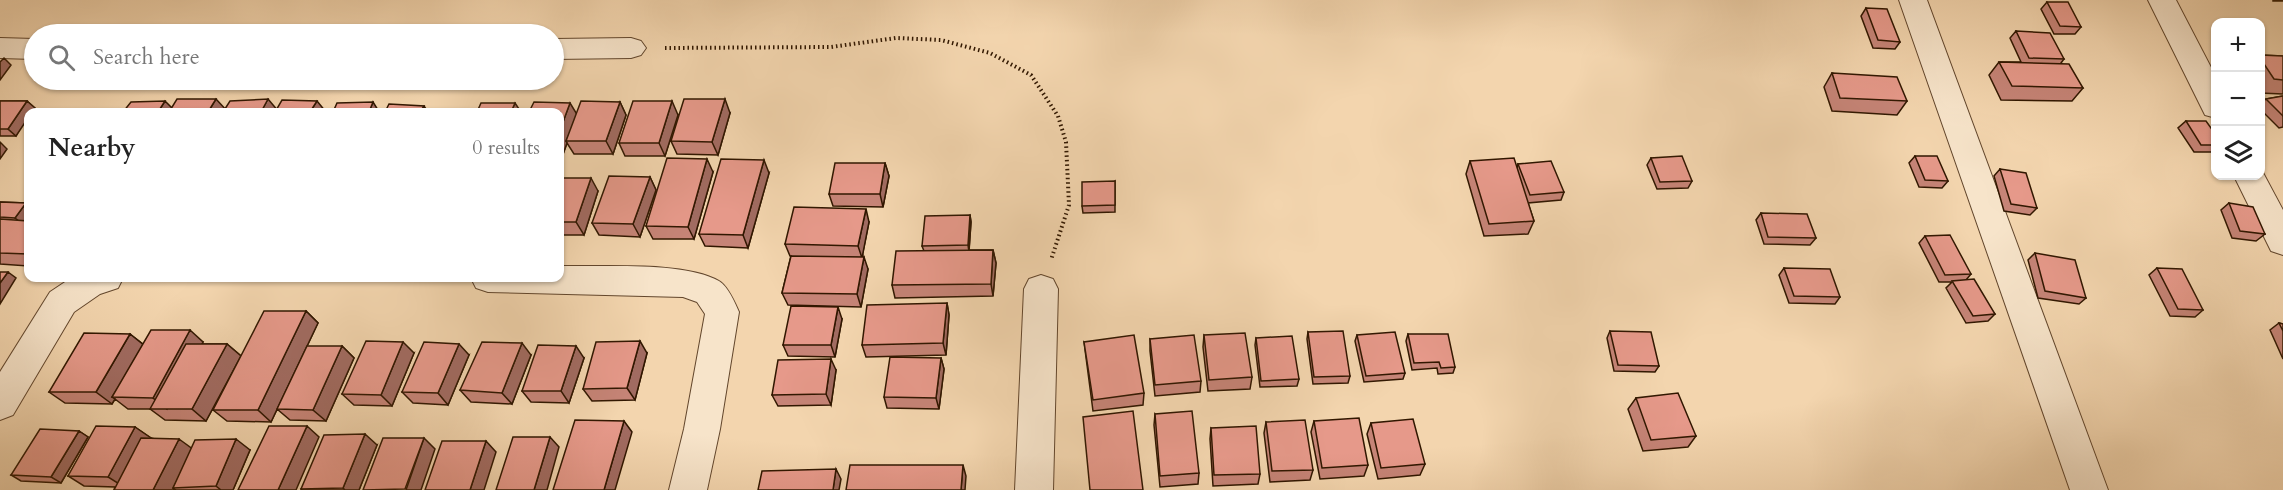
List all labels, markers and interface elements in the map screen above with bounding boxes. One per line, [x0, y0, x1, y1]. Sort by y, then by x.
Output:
map controls [2211, 18, 2265, 180]
button: + [2211, 18, 2265, 72]
search box [24, 24, 564, 90]
icon: search [45, 41, 78, 74]
text: Search here [93, 42, 200, 72]
button: − [2211, 72, 2265, 126]
button: layers [2211, 126, 2265, 180]
text: Nearby [48, 130, 136, 165]
text: 0 results [472, 134, 540, 161]

